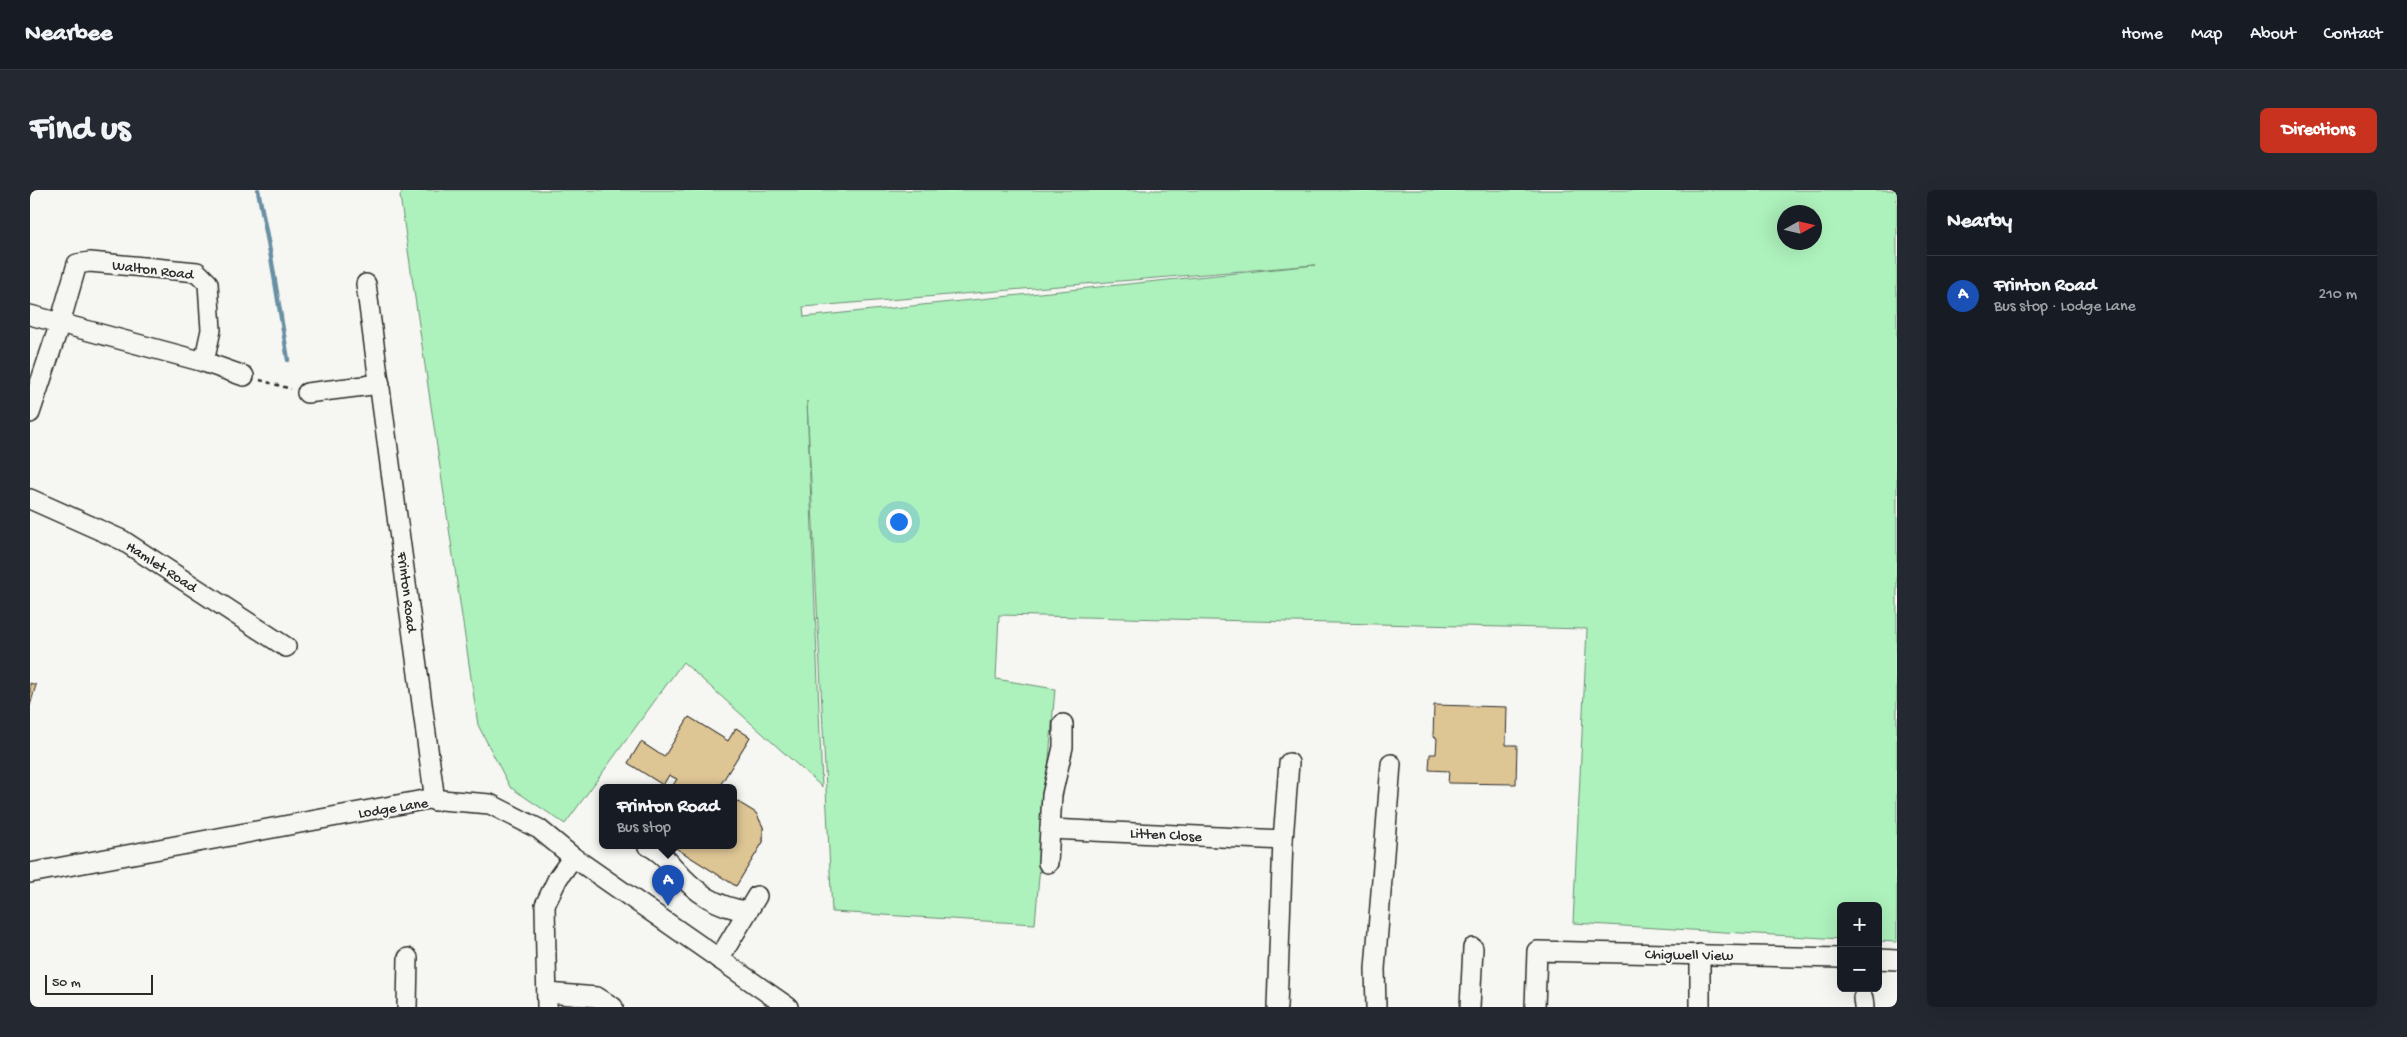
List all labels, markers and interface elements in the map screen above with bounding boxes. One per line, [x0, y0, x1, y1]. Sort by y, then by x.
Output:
text: Nearbee [25, 20, 112, 49]
text: Home [2121, 24, 2163, 45]
text: Map [2191, 24, 2222, 45]
text: About [2250, 24, 2296, 45]
text: Contact [2324, 24, 2382, 45]
button: Directions [2260, 108, 2377, 153]
text: Find us [30, 110, 130, 151]
north arrow [1777, 205, 1822, 250]
text: Nearby [1947, 210, 2012, 235]
street label: Walton Road [111, 257, 196, 285]
text: Frinton Road [1994, 275, 2096, 298]
text: A [1958, 286, 1968, 305]
text: 210 m [2318, 286, 2357, 305]
text: Bus stop · Lodge Lane [1994, 298, 2136, 317]
your location [886, 509, 912, 535]
street label: Hamlet Road [122, 538, 201, 598]
street label: Frinton Road [392, 550, 420, 635]
popup [599, 784, 737, 849]
street label: Lodge Lane [357, 795, 430, 823]
text: Frinton Road [617, 796, 719, 819]
text: Bus stop [617, 819, 671, 838]
street label: Litten Close [1130, 825, 1203, 847]
pin: A [652, 865, 684, 906]
map controls [1837, 902, 1882, 992]
button: + [1837, 902, 1882, 947]
street label: Chigwell View [1645, 946, 1734, 966]
button: − [1837, 947, 1882, 992]
scale bar [45, 972, 152, 995]
text: 50 m [52, 975, 81, 992]

